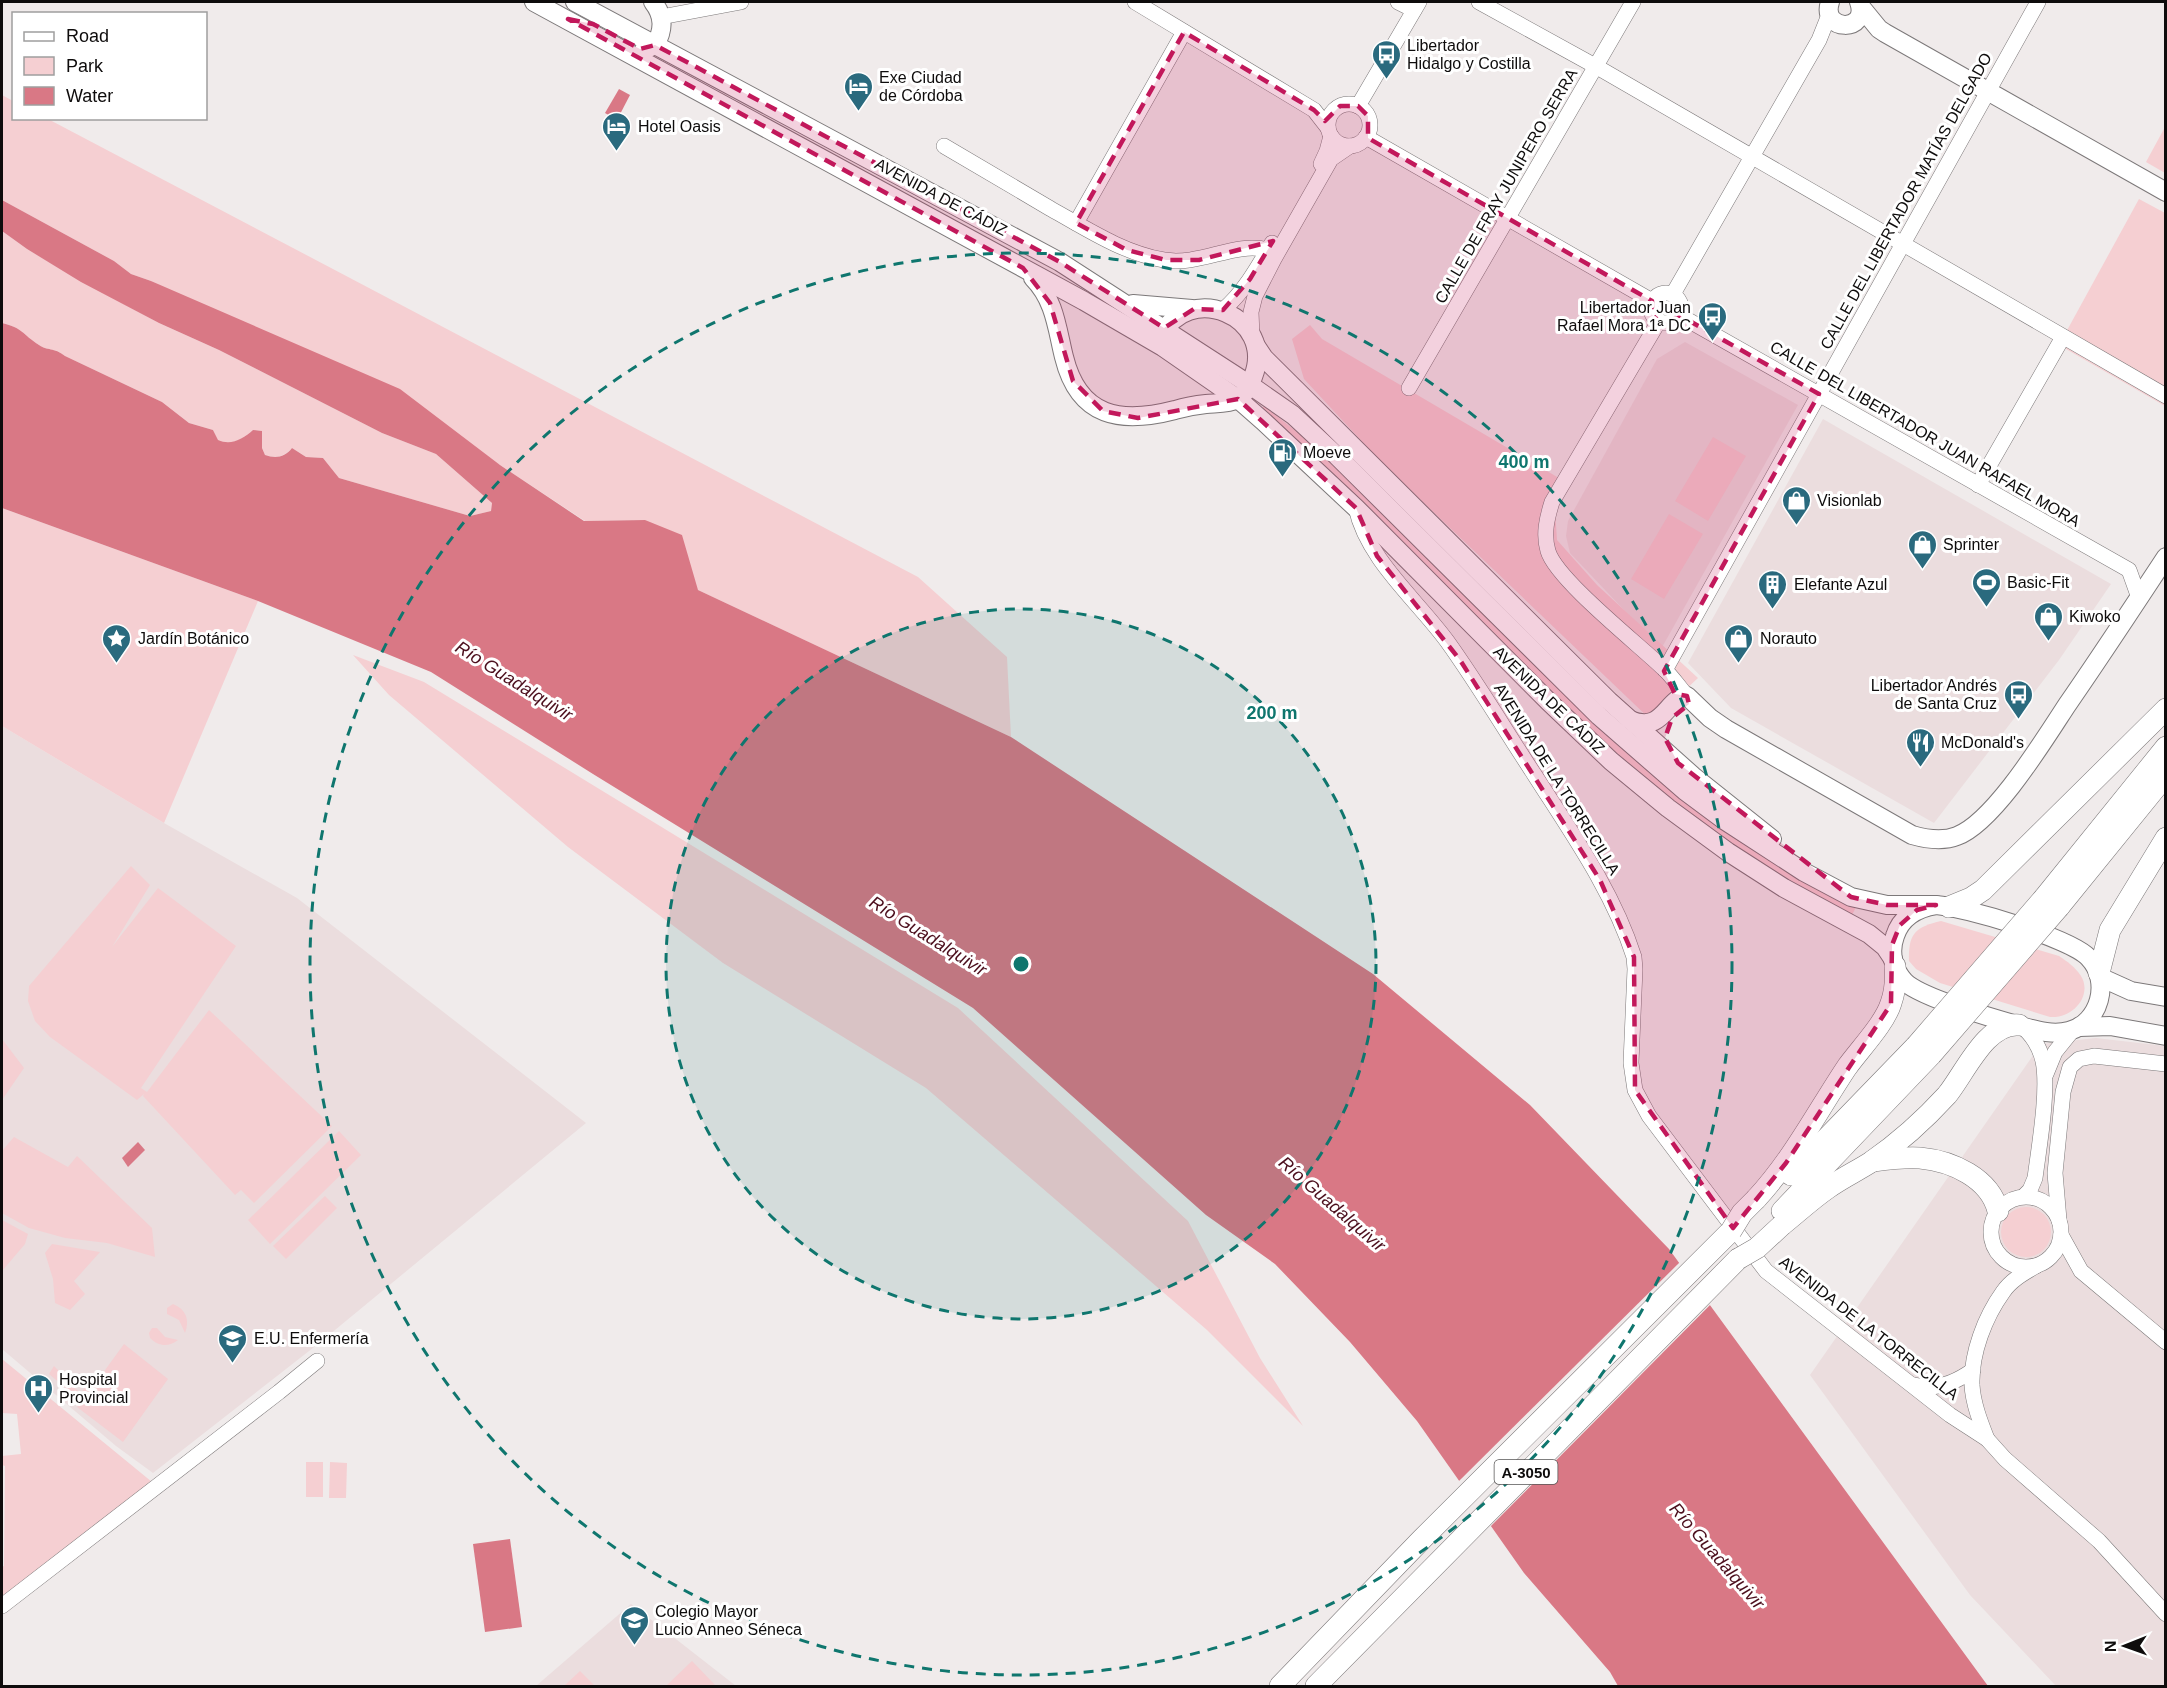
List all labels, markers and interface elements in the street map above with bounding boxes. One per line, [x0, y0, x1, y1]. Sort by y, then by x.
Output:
legend [12, 12, 207, 120]
text: Road [66, 26, 109, 46]
place label: Libertador Hidalgo y Costilla [1407, 37, 1531, 72]
bus stop icon: Libertador Hidalgo y Costilla [1370, 38, 1402, 80]
street label: CALLE DEL LIBERTADOR MATÍAS DELGADO [1816, 49, 1995, 352]
text: Park [66, 56, 104, 76]
street label: CALLE DE FRAY JUNIPERO SERRA [1432, 65, 1581, 306]
place label: Exe Ciudad de Córdoba [879, 69, 963, 104]
hotel icon: Exe Ciudad de Córdoba [842, 70, 874, 112]
text: Water [66, 86, 113, 106]
hotel icon: Hotel Oasis [601, 110, 633, 152]
place label: Hotel Oasis [638, 118, 721, 135]
street label: AVENIDA DE CÁDIZ [872, 154, 1011, 239]
place label: Libertador Juan Rafael Mora 1ª DC [1557, 299, 1691, 334]
bus stop icon: Libertador Juan Rafael Mora 1ª DC [1696, 300, 1728, 342]
street label: CALLE DEL LIBERTADOR JUAN RAFAEL MORA [1767, 338, 2083, 530]
fuel station icon: Moeve [1266, 436, 1298, 478]
place label: Moeve [1303, 444, 1351, 461]
text: 400 m [1498, 452, 1550, 472]
shop icon: Visionlab [1780, 484, 1812, 526]
place label: Visionlab [1817, 492, 1882, 509]
shop icon: Sprinter [1906, 528, 1938, 570]
place label: Sprinter [1943, 536, 2000, 553]
sports icon: Basic-Fit [1970, 566, 2002, 608]
building icon: Elefante Azul [1757, 568, 1789, 610]
place label: Basic-Fit [2007, 574, 2070, 591]
place label: Elefante Azul [1794, 576, 1887, 593]
shop icon: Kiwoko [2032, 600, 2064, 642]
place label: Kiwoko [2069, 608, 2121, 625]
place icon: Jardín Botánico [101, 622, 133, 664]
shop icon: Norauto [1723, 622, 1755, 664]
place label: Jardín Botánico [138, 630, 249, 647]
place label: Norauto [1760, 630, 1817, 647]
water label: Río Guadalquivir [452, 637, 577, 726]
street label: AVENIDA DE CÁDIZ [1490, 642, 1609, 757]
place label: Libertador Andrés de Santa Cruz [1871, 677, 1997, 712]
bus stop icon: Libertador Andrés de Santa Cruz [2002, 678, 2034, 720]
street label: AVENIDA DE LA TORRECILLA [1491, 680, 1623, 878]
text: 200 m [1246, 703, 1298, 723]
restaurant icon: McDonald's [1904, 726, 1936, 768]
place label: McDonald's [1941, 734, 2024, 751]
water label: Río Guadalquivir [866, 892, 991, 981]
centre of rings [1011, 954, 1031, 974]
water label: Río Guadalquivir [1275, 1152, 1390, 1256]
street label: AVENIDA DE LA TORRECILLA [1776, 1253, 1962, 1403]
school or university icon: E.U. Enfermería [217, 1322, 249, 1364]
place label: E.U. Enfermería [254, 1330, 369, 1347]
place label: Hospital Provincial [59, 1371, 128, 1406]
hospital icon: Hospital Provincial [22, 1372, 54, 1414]
road number: A-3050 [1494, 1460, 1558, 1484]
water label: Río Guadalquivir [1665, 1499, 1769, 1614]
place label: Colegio Mayor Lucio Anneo Séneca [655, 1603, 802, 1638]
school or university icon: Colegio Mayor Lucio Anneo Séneca [618, 1604, 650, 1646]
north arrow [2095, 1616, 2155, 1676]
text: N [2102, 1640, 2119, 1652]

